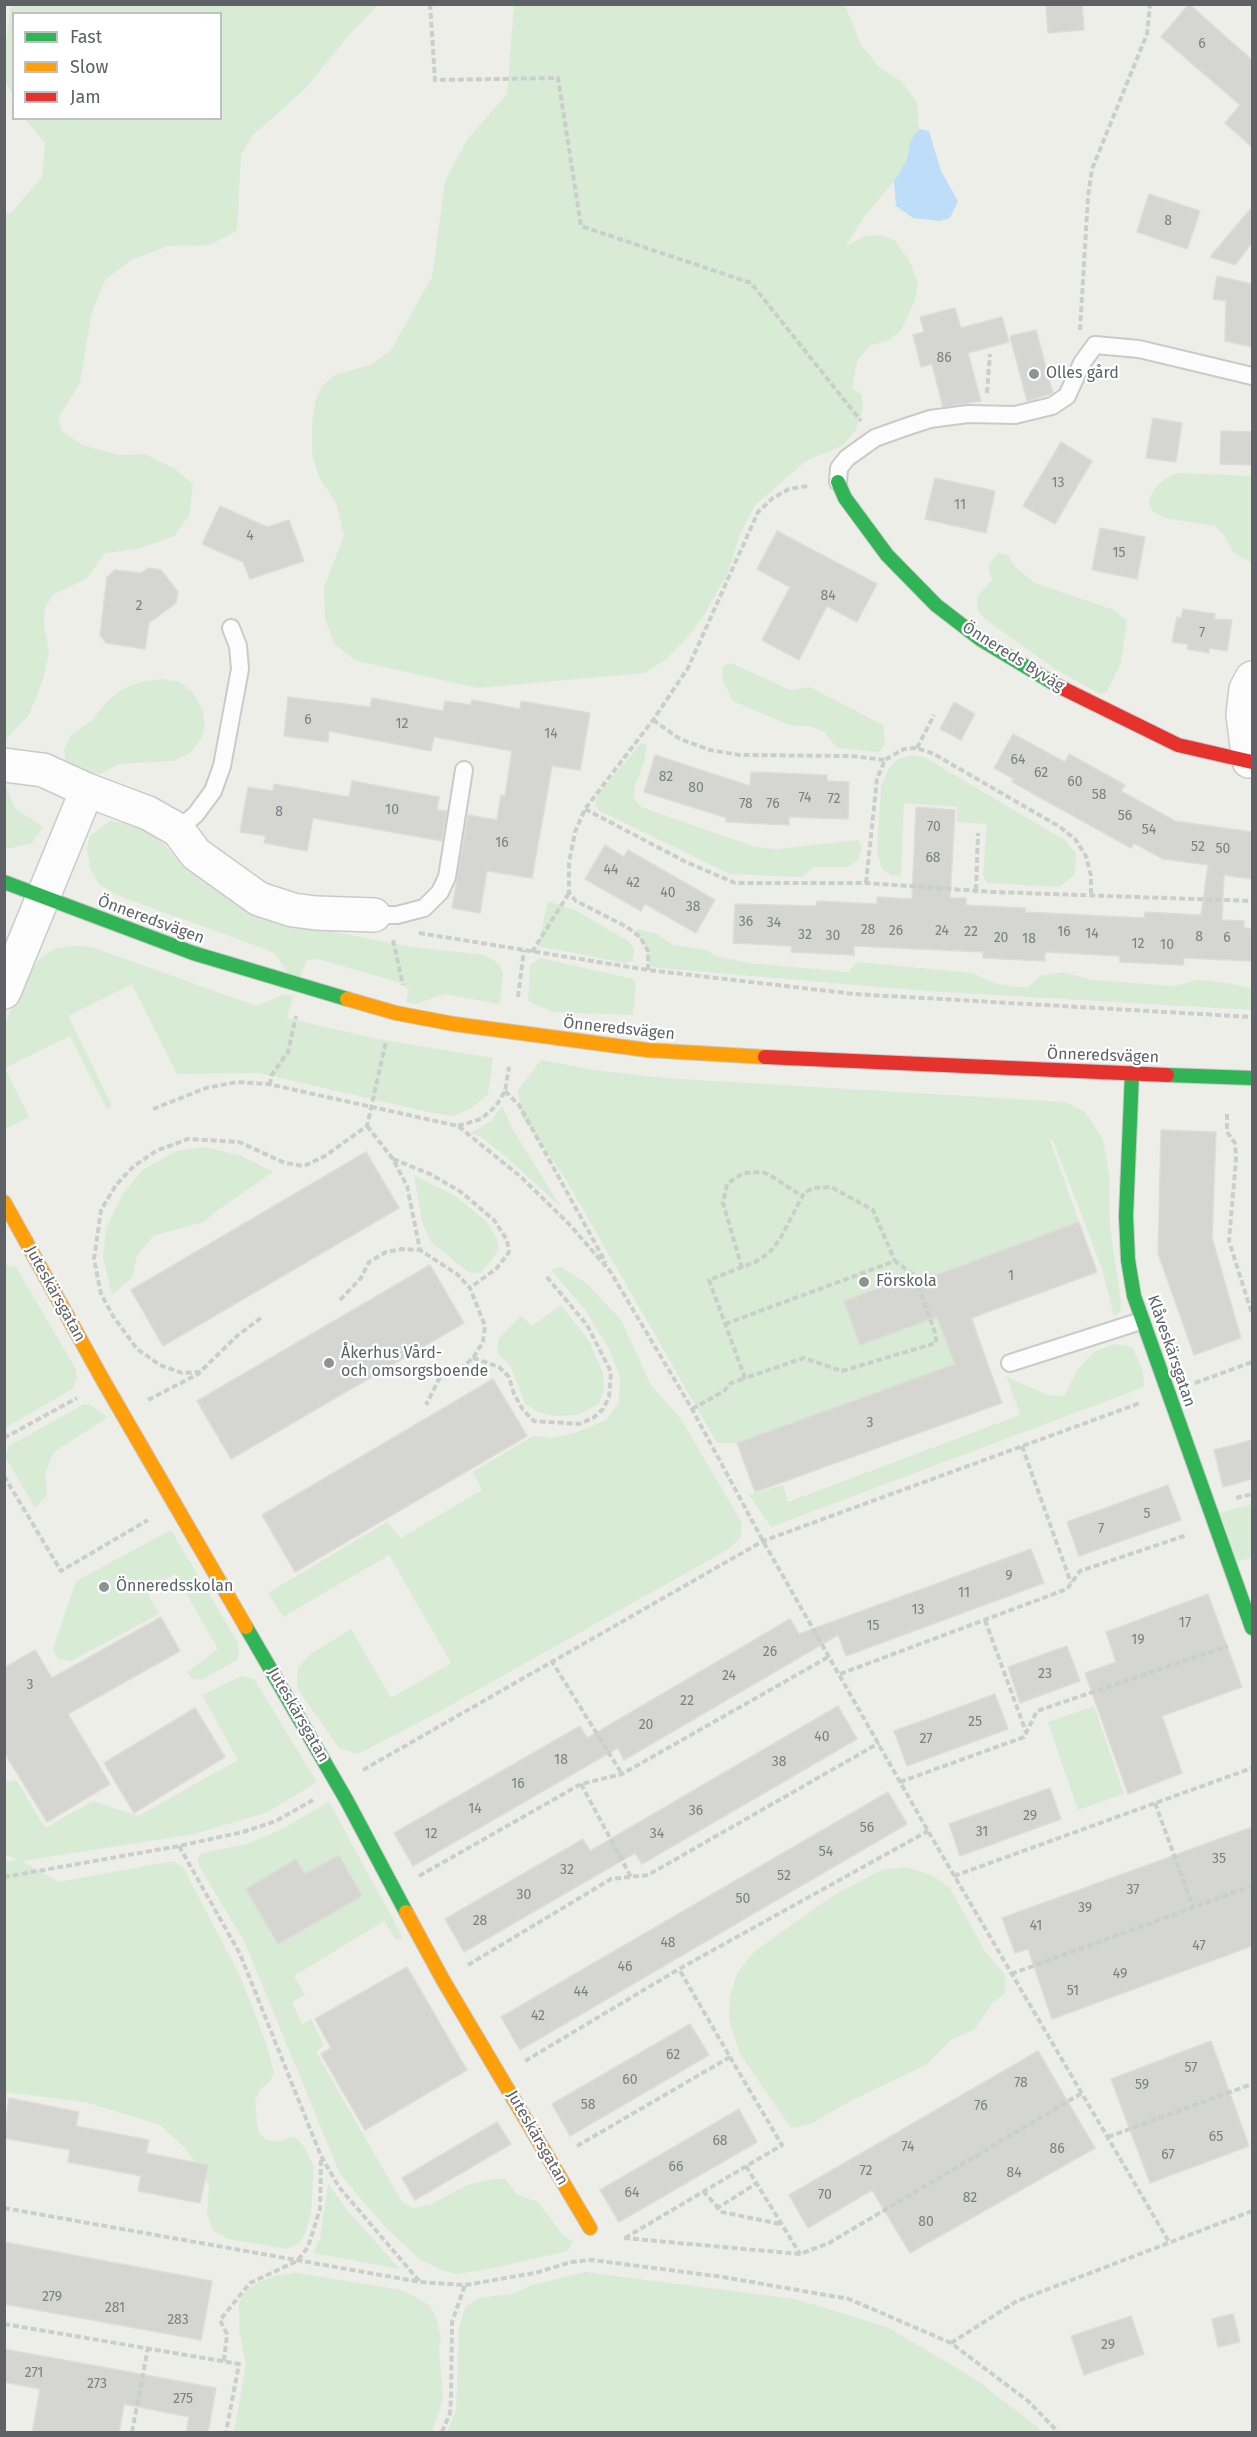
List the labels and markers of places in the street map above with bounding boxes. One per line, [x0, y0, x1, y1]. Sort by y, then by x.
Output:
place label: Olles gård [1046, 364, 1119, 384]
marker: Olles gård [1027, 367, 1041, 381]
place label: Förskola [876, 1272, 937, 1292]
marker: Förskola [857, 1275, 871, 1289]
place label: Åkerhus Vård- och omsorgsboende [341, 1344, 488, 1382]
marker: Åkerhus Vård- och omsorgsboende [322, 1356, 336, 1370]
place label: Önneredsskolan [116, 1577, 233, 1597]
marker: Önneredsskolan [97, 1580, 111, 1594]

